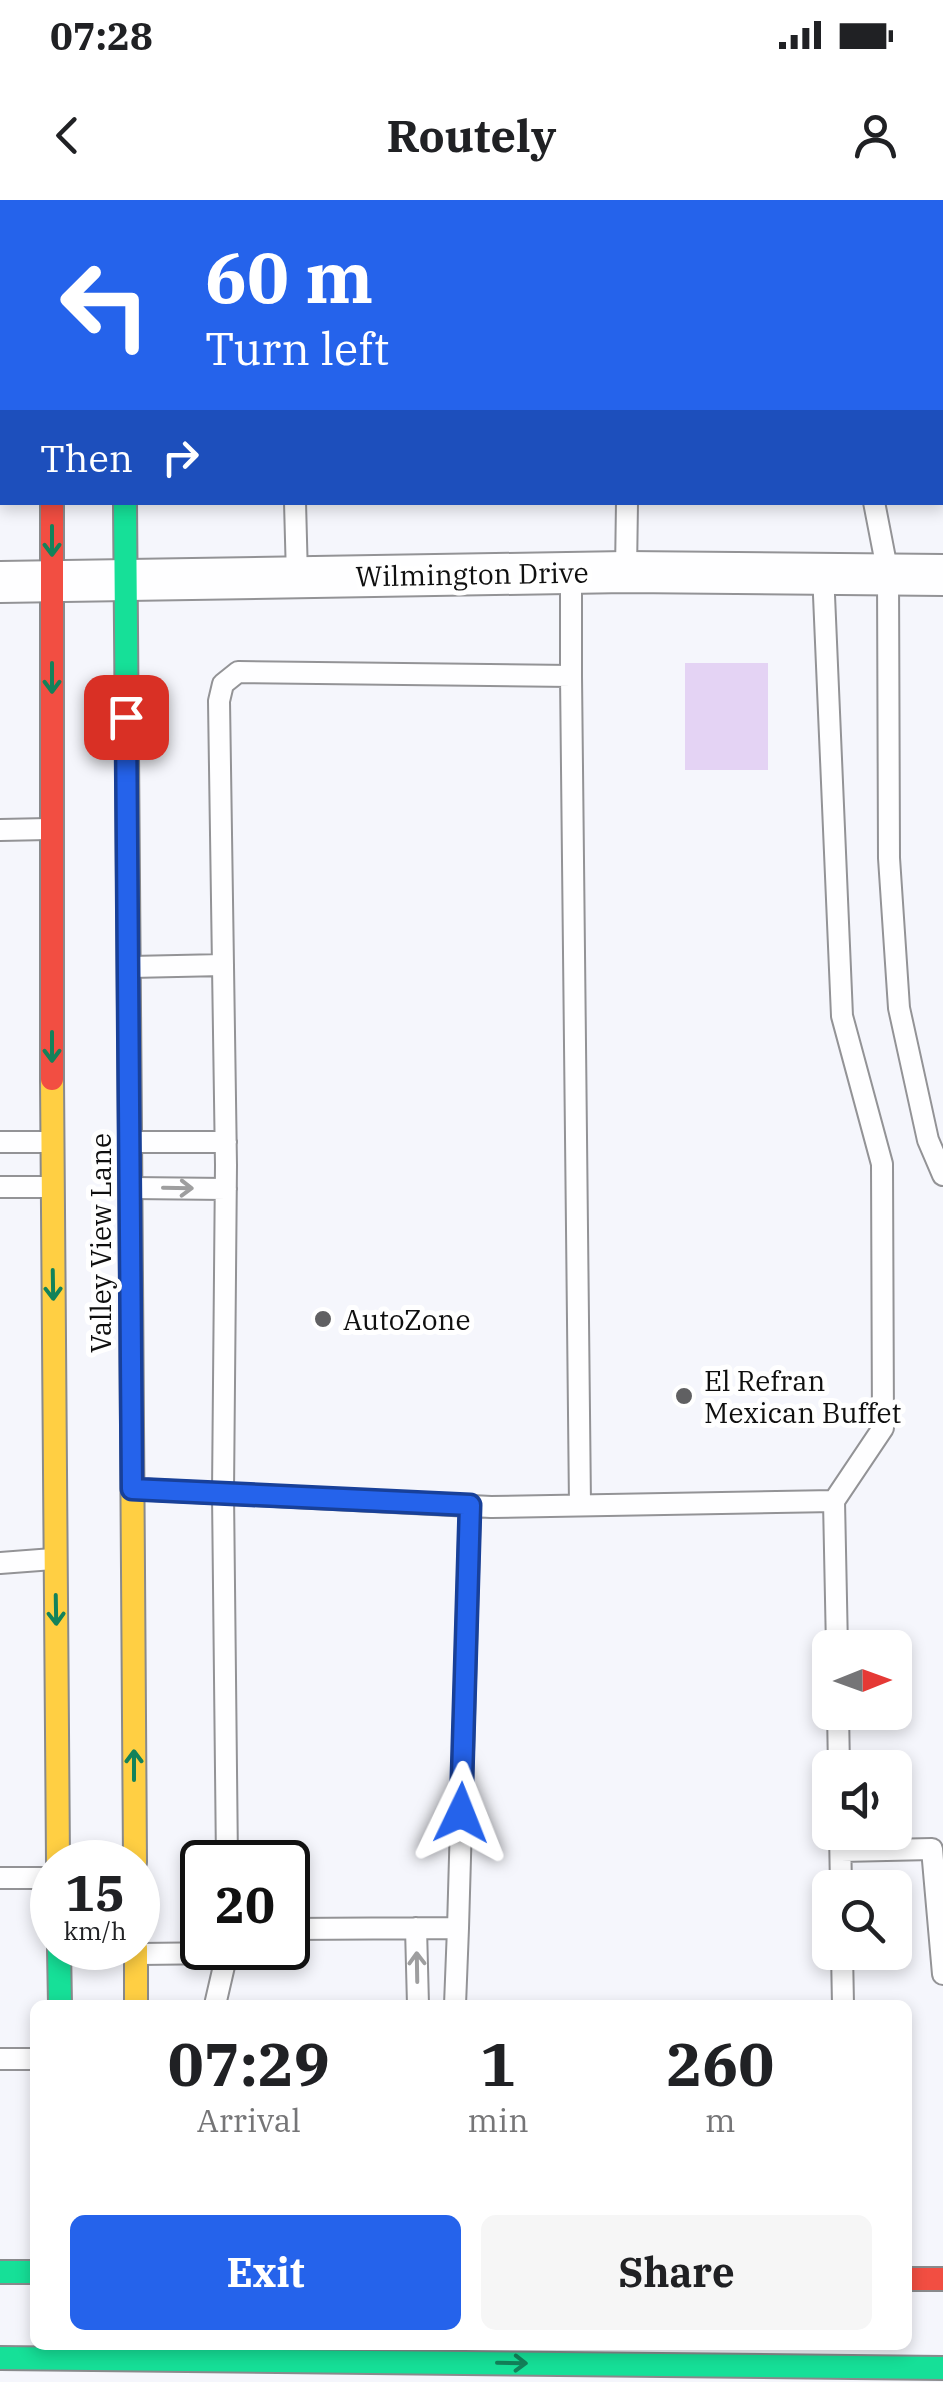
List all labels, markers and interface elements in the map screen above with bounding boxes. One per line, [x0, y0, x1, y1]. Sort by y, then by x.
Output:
text: 07:28 [50, 11, 153, 60]
text: Routely [387, 106, 556, 164]
icon: back [40, 108, 95, 163]
icon: person [848, 108, 903, 163]
text: 60 m [205, 231, 373, 322]
icon: left [40, 240, 170, 370]
text: Turn left [205, 319, 389, 377]
icon: right [153, 430, 208, 485]
text: Then [40, 433, 133, 482]
one-way arrow [42, 524, 62, 557]
street label: Wilmington Drive [355, 553, 589, 595]
one-way arrow [42, 660, 62, 693]
pin [84, 675, 169, 760]
icon: arrive [99, 690, 154, 745]
one-way arrow [42, 1030, 62, 1063]
street label: Valley View Lane [82, 1133, 119, 1353]
one-way arrow [162, 1179, 194, 1198]
one-way arrow [43, 1268, 62, 1300]
place label: AutoZone [343, 1301, 471, 1338]
marker: AutoZone [312, 1308, 334, 1330]
place label: El Refran Mexican Buffet [704, 1362, 902, 1431]
marker: El Refran Mexican Buffet [673, 1385, 695, 1407]
one-way arrow [46, 1592, 66, 1625]
north arrow [812, 1630, 912, 1730]
map controls [812, 1630, 912, 1970]
one-way arrow [124, 1750, 144, 1782]
button: sound [812, 1750, 912, 1850]
position arrow [409, 1761, 513, 1865]
speed limit sign: 20 [180, 1840, 310, 1970]
text: 15 [65, 1860, 125, 1925]
button: search [812, 1870, 912, 1970]
text: km/h [63, 1914, 127, 1947]
one-way arrow [408, 1951, 426, 1984]
text: 07:29 [168, 2024, 330, 2103]
text: 1 [480, 2024, 516, 2103]
text: 260 [666, 2024, 774, 2103]
text: Arrival [197, 2099, 301, 2141]
text: min [468, 2099, 529, 2141]
text: m [705, 2099, 736, 2141]
button: Exit [70, 2215, 461, 2330]
button: Share [481, 2215, 872, 2330]
one-way arrow [496, 2354, 528, 2373]

